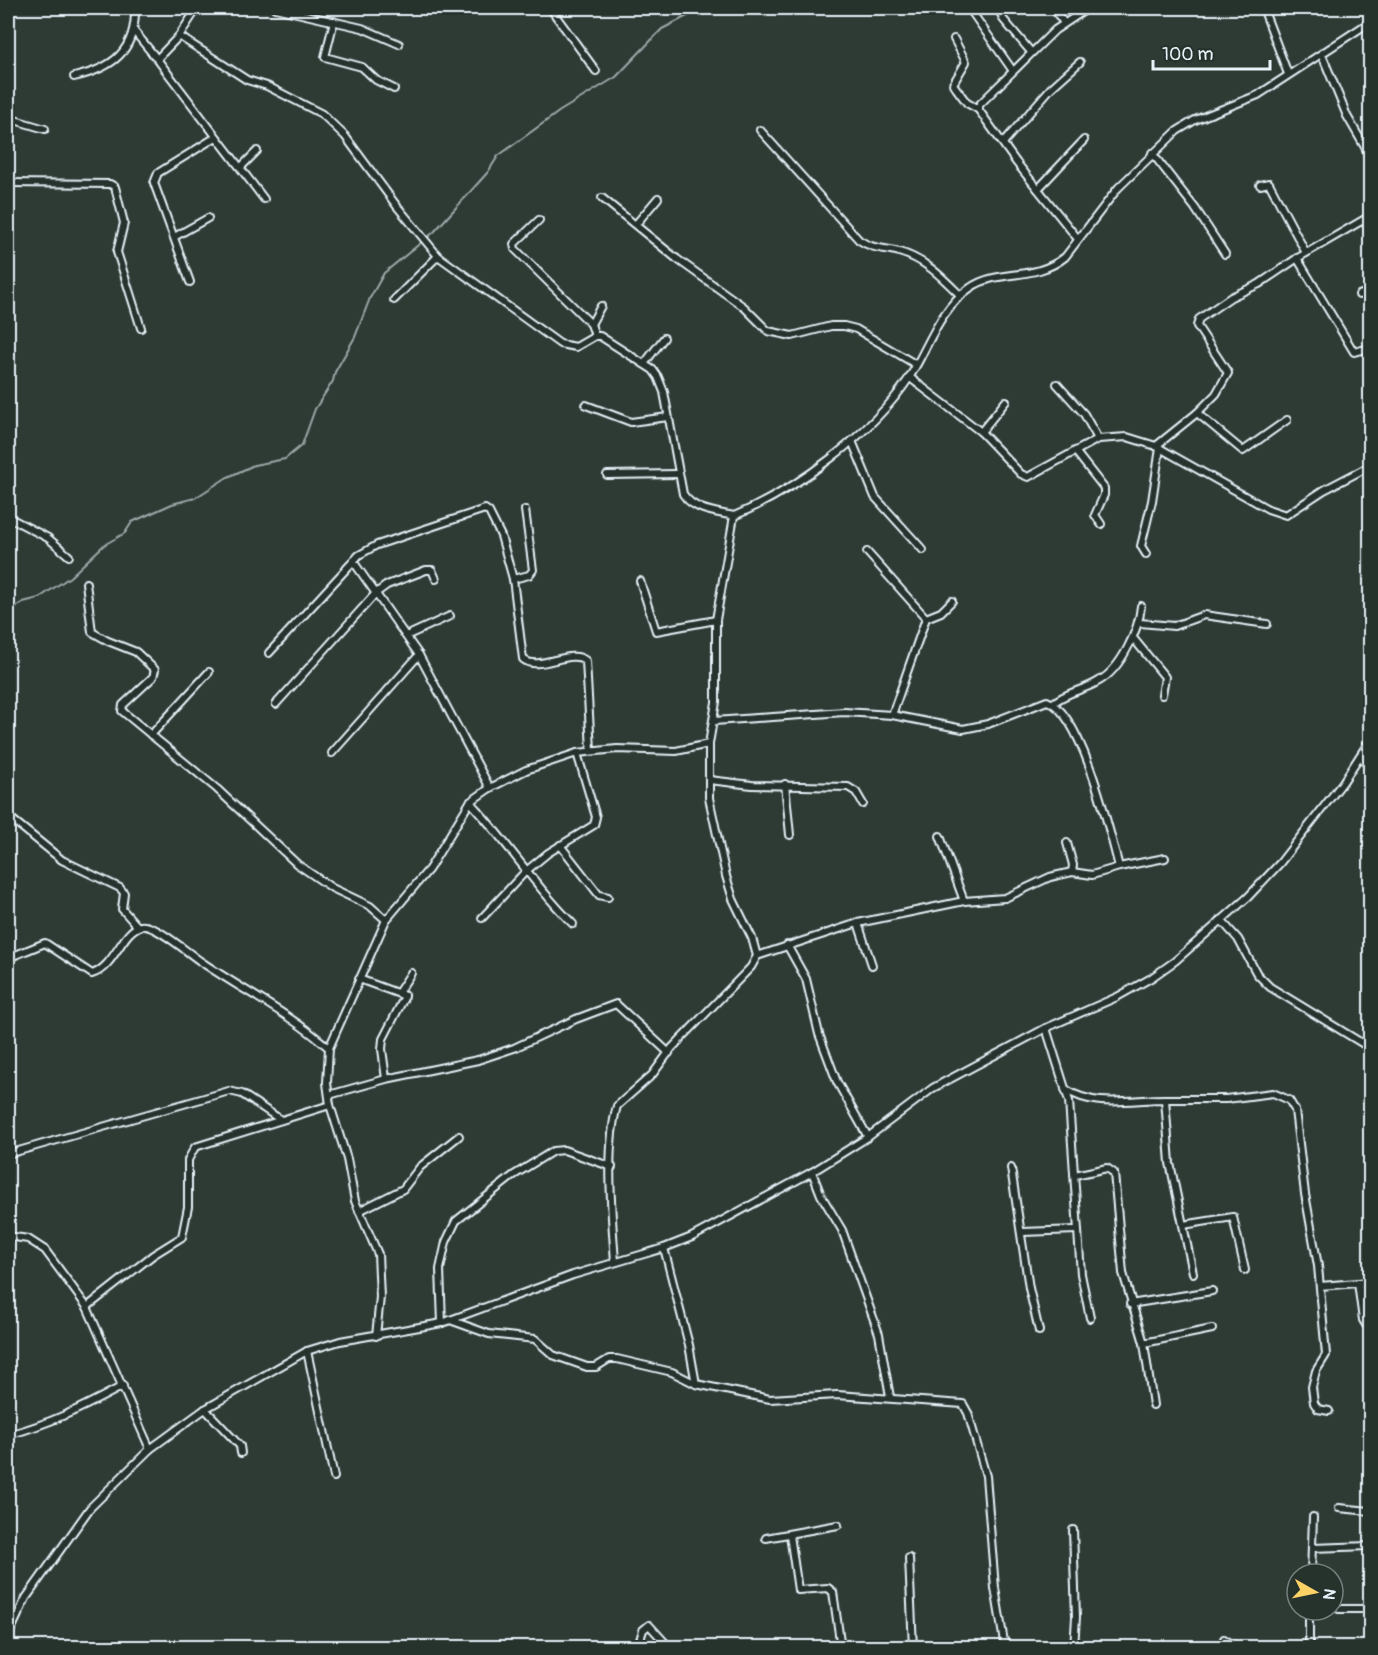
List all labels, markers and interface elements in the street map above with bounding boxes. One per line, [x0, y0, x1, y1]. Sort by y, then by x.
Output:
scale bar [1153, 33, 1270, 71]
text: 100 m [1162, 43, 1214, 66]
north arrow [1285, 1562, 1345, 1622]
text: N [1318, 1587, 1340, 1601]

